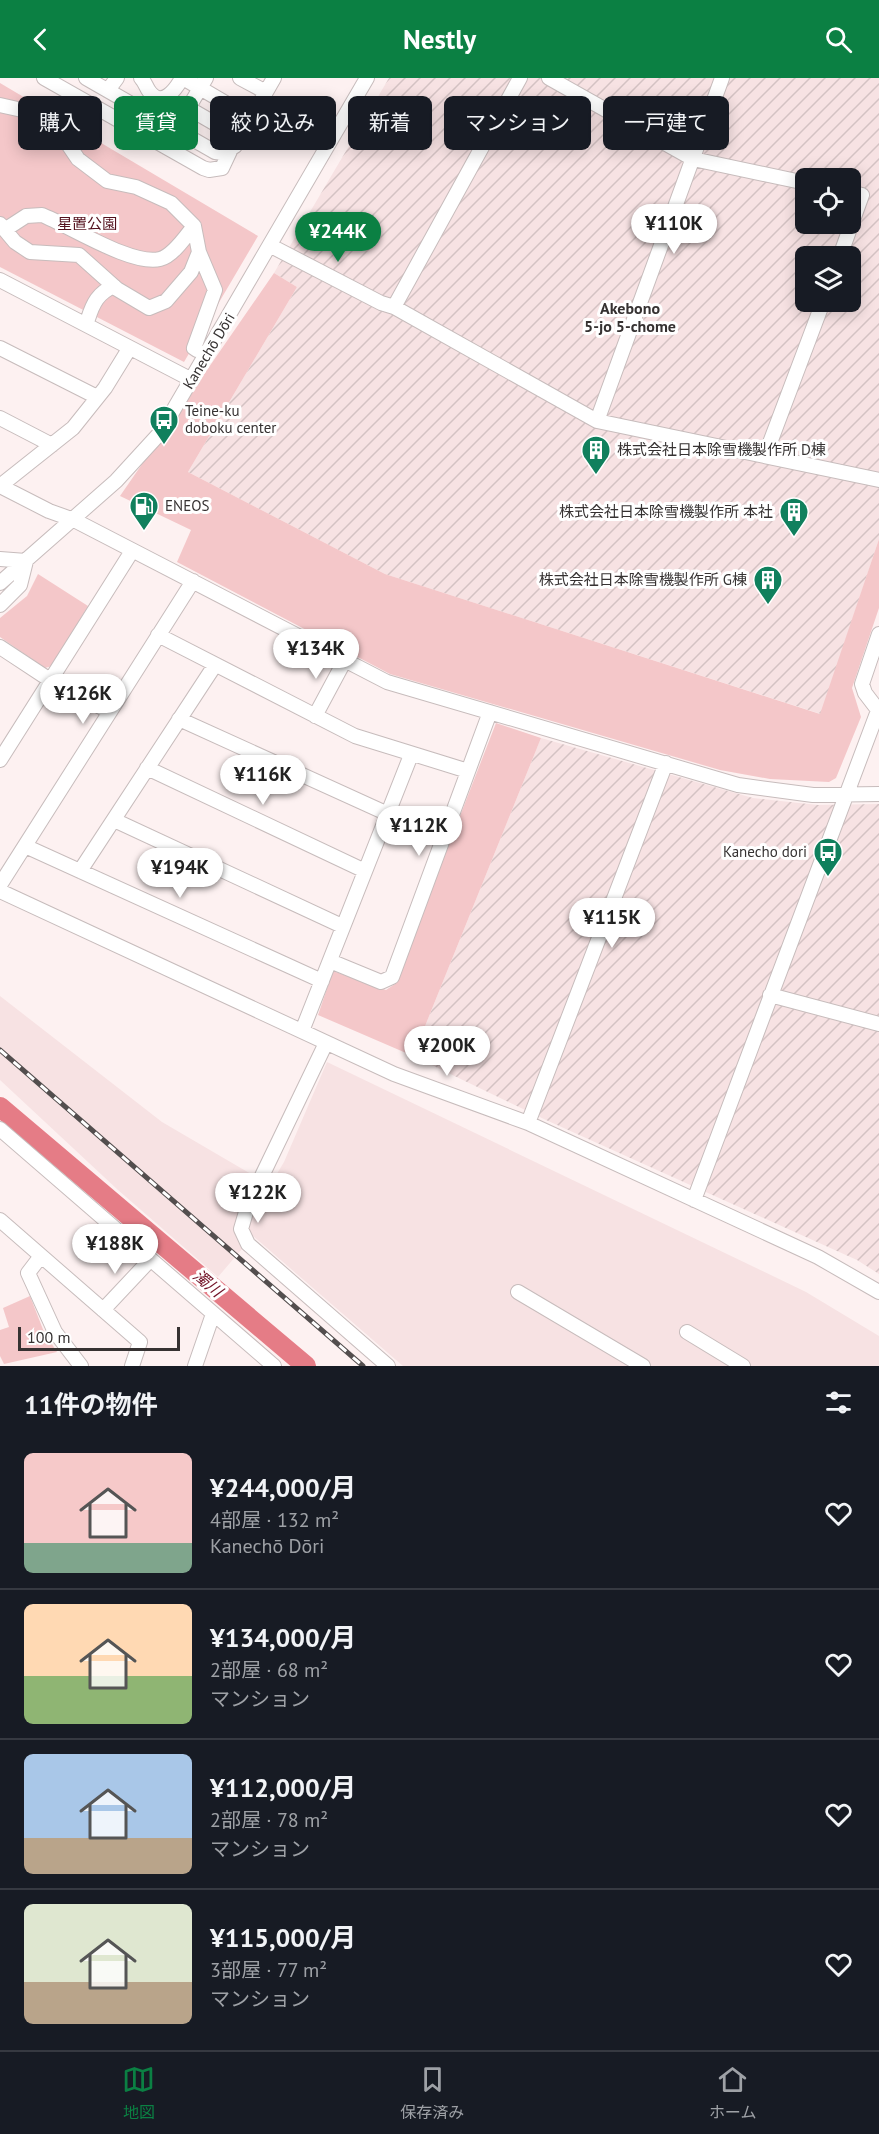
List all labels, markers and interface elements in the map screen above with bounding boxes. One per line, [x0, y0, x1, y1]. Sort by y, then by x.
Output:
text: Nestly [403, 22, 476, 56]
icon: back [24, 23, 57, 56]
icon: search [822, 23, 855, 56]
chip: 購入 [18, 96, 102, 150]
chip: 賃貸 [114, 96, 198, 150]
chip: 絞り込み [210, 96, 336, 150]
chip: 新着 [348, 96, 432, 150]
chip: マンション [444, 96, 591, 150]
chip: 一戸建て [603, 96, 729, 150]
map controls [795, 168, 861, 312]
button: locate [795, 168, 861, 234]
pin: ¥110K [632, 204, 716, 255]
text: ¥110K [645, 210, 703, 236]
pin: ¥244K [296, 212, 380, 263]
park label: 星置公園 [57, 214, 117, 233]
text: ¥244K [309, 218, 367, 244]
button: layers [795, 246, 861, 312]
district label: Akebono 5-jo 5-chome [584, 298, 676, 336]
street label: Kanechō Dōri [178, 309, 239, 392]
place label: Teine-ku doboku center [185, 401, 276, 437]
bus stop icon: Teine-ku doboku center [148, 404, 180, 446]
building icon: 株式会社日本除雪機製作所 D棟 [580, 434, 612, 476]
place label: 株式会社日本除雪機製作所 D棟 [617, 440, 826, 459]
fuel station icon: ENEOS [128, 490, 160, 532]
place label: ENEOS [165, 496, 209, 515]
building icon: 株式会社日本除雪機製作所 本社 [778, 496, 810, 538]
place label: 株式会社日本除雪機製作所 本社 [559, 502, 773, 521]
building icon: 株式会社日本除雪機製作所 G棟 [752, 564, 784, 606]
place label: 株式会社日本除雪機製作所 G棟 [539, 570, 747, 589]
pin: ¥134K [274, 629, 358, 680]
text: ¥134K [287, 635, 345, 661]
pin: ¥126K [41, 674, 125, 725]
text: ¥126K [54, 680, 112, 706]
pin: ¥116K [221, 755, 305, 806]
text: ¥116K [234, 761, 292, 787]
pin: ¥112K [377, 806, 461, 857]
text: ¥112K [390, 812, 448, 838]
bus stop icon: Kanecho dori [812, 836, 844, 878]
place label: Kanecho dori [723, 842, 807, 861]
pin: ¥194K [138, 848, 222, 899]
text: ¥194K [151, 854, 209, 880]
pin: ¥115K [570, 898, 654, 949]
text: ¥115K [583, 904, 641, 930]
pin: ¥200K [405, 1026, 489, 1077]
text: ¥200K [418, 1032, 476, 1058]
pin: ¥122K [216, 1173, 300, 1224]
text: ¥122K [229, 1179, 287, 1205]
pin: ¥188K [73, 1224, 157, 1275]
text: ¥188K [86, 1230, 144, 1256]
water label: 濁川 [189, 1265, 228, 1302]
scale bar [18, 1324, 180, 1352]
text: 100 m [27, 1327, 70, 1347]
icon: filters [822, 1386, 855, 1419]
text: 11件の物件 [24, 1388, 157, 1421]
text: ¥244,000/月 [210, 1471, 356, 1504]
icon: home [72, 1477, 144, 1549]
icon: heart [822, 1497, 855, 1530]
text: 4部屋 · 132 m² [210, 1507, 339, 1533]
text: Kanechō Dōri [210, 1533, 324, 1559]
text: ¥134,000/月 [210, 1621, 356, 1654]
icon: home [72, 1628, 144, 1700]
icon: heart [822, 1648, 855, 1681]
text: 2部屋 · 68 m² [210, 1657, 328, 1683]
text: マンション [210, 1686, 310, 1712]
text: ¥112,000/月 [210, 1771, 356, 1804]
icon: home [72, 1778, 144, 1850]
icon: heart [822, 1798, 855, 1831]
text: 2部屋 · 78 m² [210, 1807, 328, 1833]
text: マンション [210, 1836, 310, 1862]
text: ¥115,000/月 [210, 1921, 356, 1954]
icon: home [72, 1928, 144, 2000]
icon: heart [822, 1948, 855, 1981]
text: 3部屋 · 77 m² [210, 1957, 327, 1983]
text: マンション [210, 1986, 310, 2012]
tab: 地図 [122, 2063, 155, 2123]
tab: 保存済み [400, 2063, 464, 2123]
tab: ホーム [709, 2063, 757, 2123]

